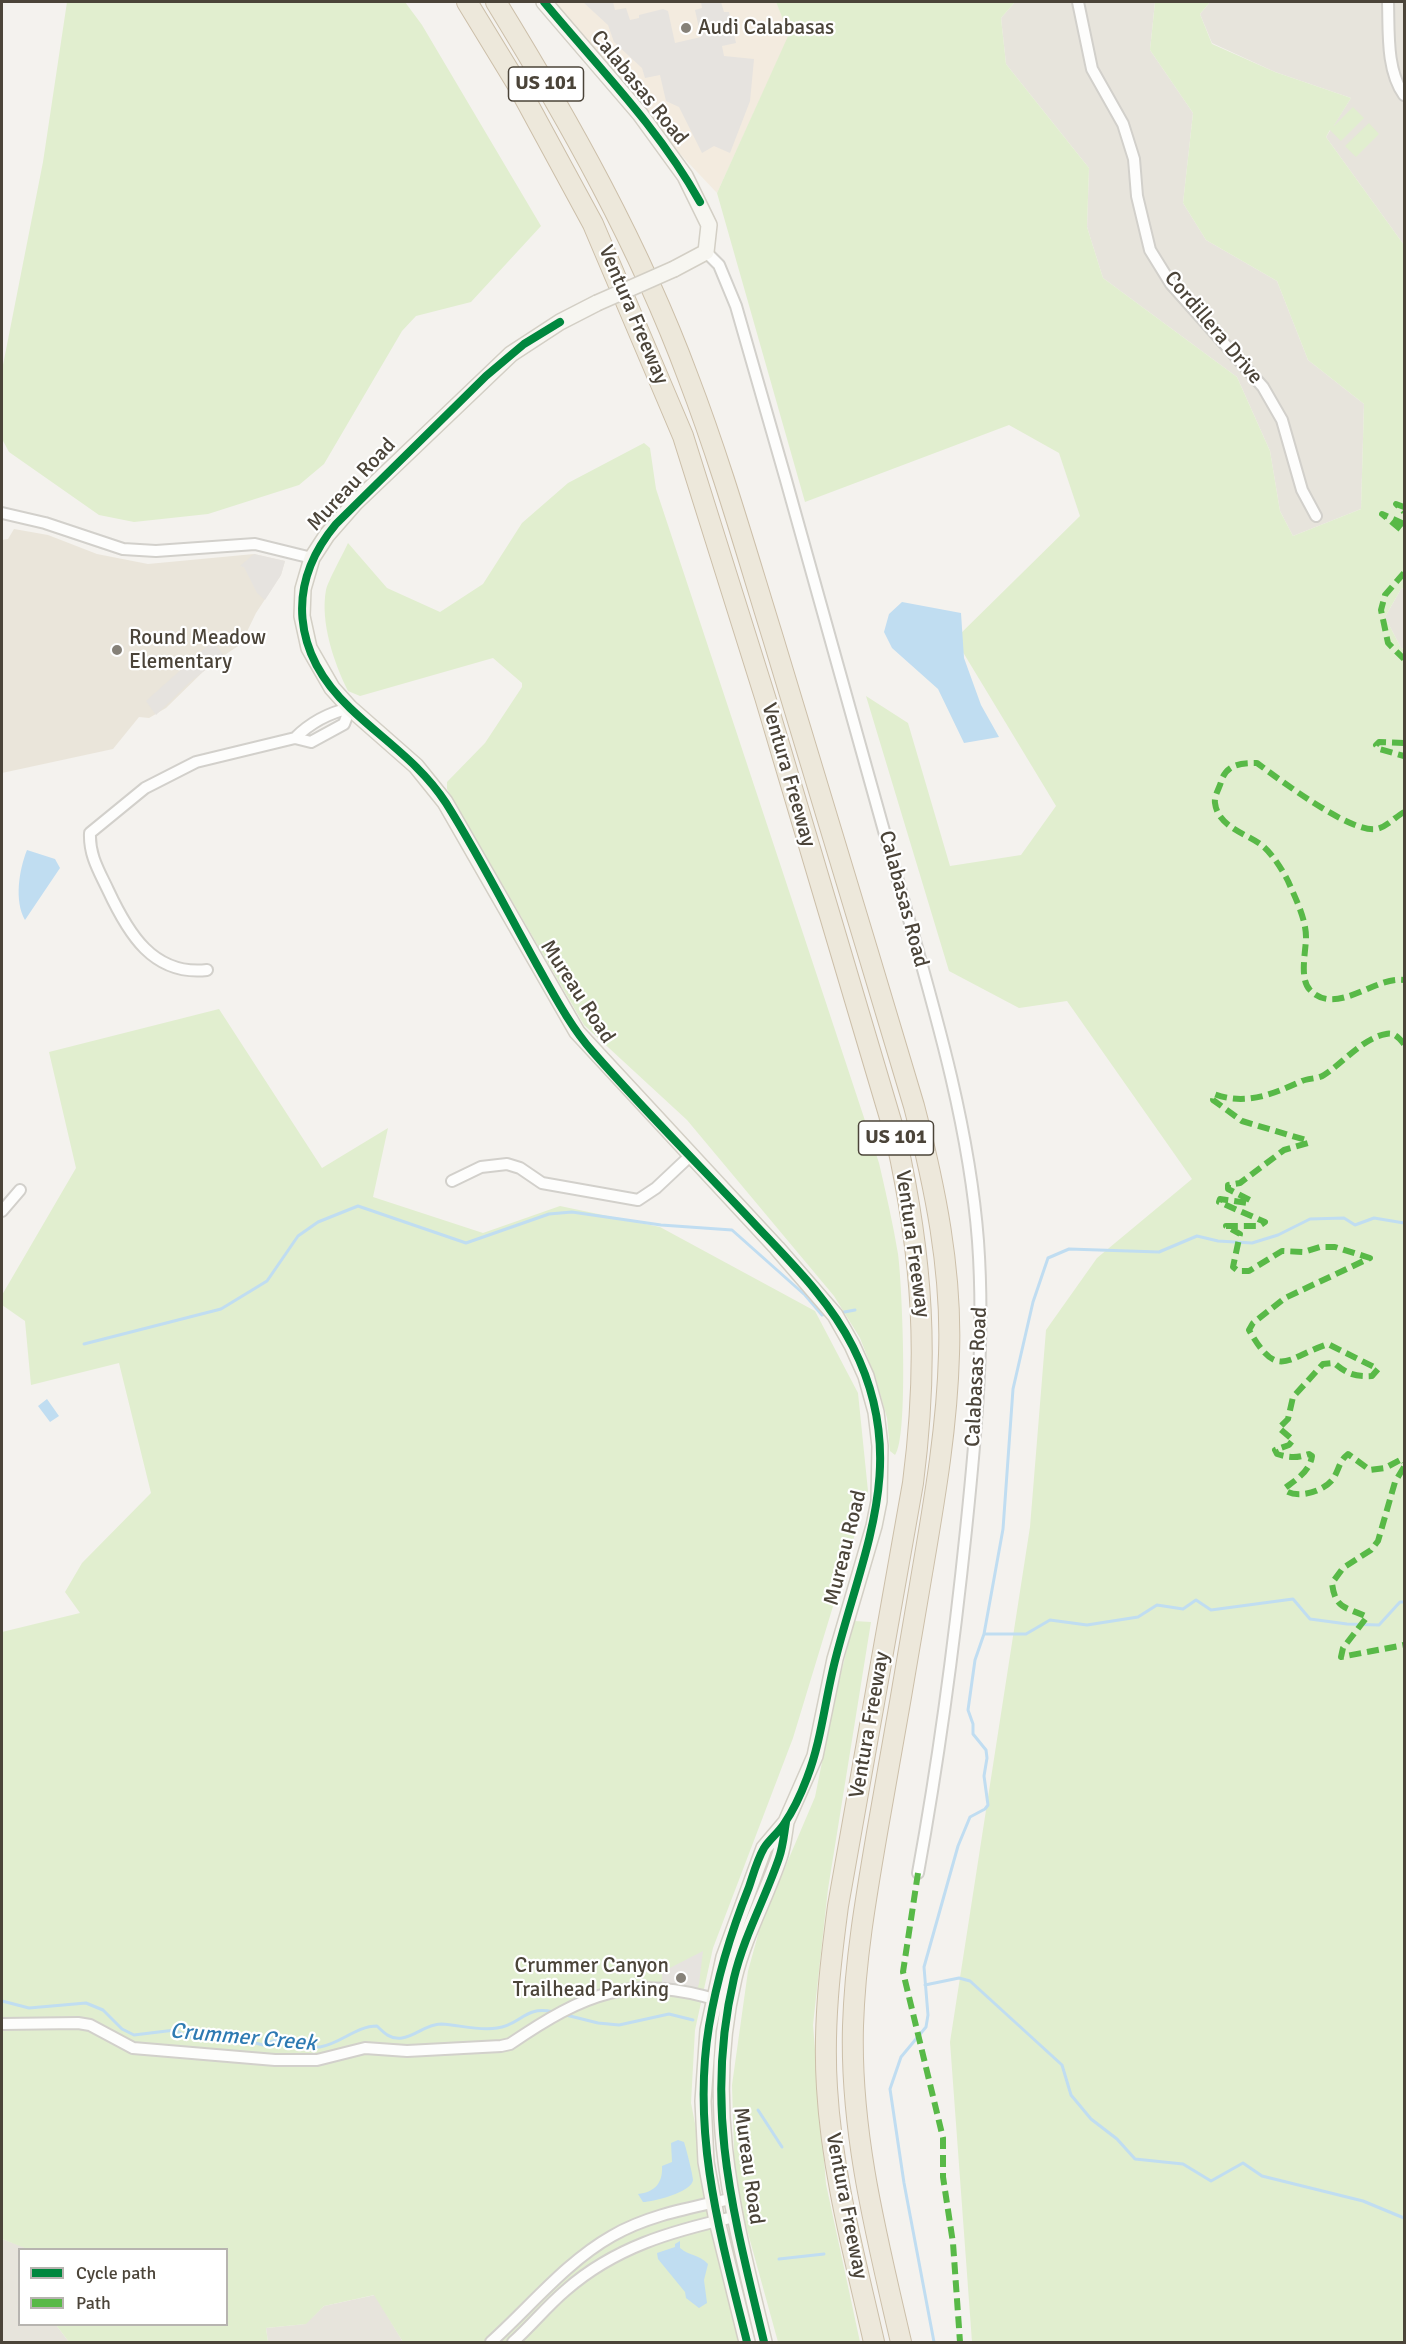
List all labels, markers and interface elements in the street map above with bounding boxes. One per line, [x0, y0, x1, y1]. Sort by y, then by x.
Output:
place label: Audi Calabasas [698, 15, 834, 41]
marker: Audi Calabasas [679, 21, 693, 35]
street label: Calabasas Road [585, 26, 693, 150]
road number: US 101 [508, 67, 584, 101]
street label: Ventura Freeway [592, 242, 674, 388]
street label: Cordillera Drive [1158, 266, 1268, 390]
street label: Mureau Road [303, 433, 401, 537]
place label: Round Meadow Elementary [129, 625, 266, 675]
marker: Round Meadow Elementary [110, 643, 124, 657]
street label: Ventura Freeway [755, 700, 821, 850]
street label: Calabasas Road [873, 828, 933, 970]
street label: Mureau Road [534, 936, 620, 1048]
road number: US 101 [858, 1121, 934, 1155]
street label: Ventura Freeway [889, 1169, 935, 1319]
street label: Calabasas Road [961, 1306, 993, 1448]
street label: Mureau Road [820, 1488, 872, 1608]
street label: Ventura Freeway [845, 1650, 895, 1800]
place label: Crummer Canyon Trailhead Parking [513, 1953, 669, 2003]
marker: Crummer Canyon Trailhead Parking [674, 1971, 688, 1985]
water label: Crummer Creek [169, 2018, 317, 2058]
street label: Mureau Road [727, 2106, 769, 2226]
street label: Ventura Freeway [819, 2131, 873, 2281]
legend [18, 2248, 228, 2326]
text: Cycle path [76, 2262, 156, 2284]
text: Path [76, 2292, 111, 2314]

